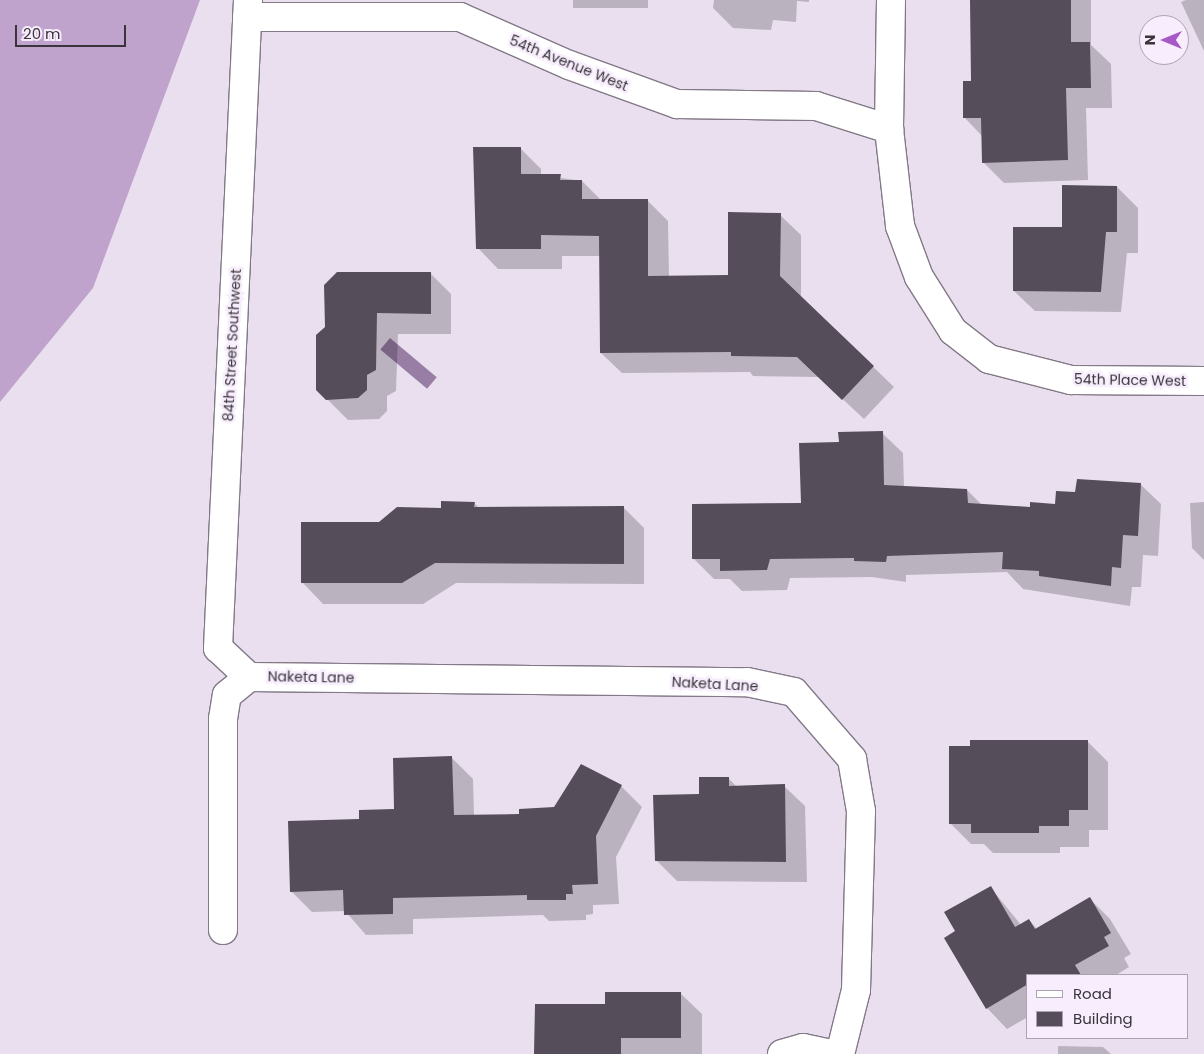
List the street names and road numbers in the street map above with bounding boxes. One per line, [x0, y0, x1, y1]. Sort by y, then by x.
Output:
street label: 54th Avenue West [507, 32, 631, 94]
street label: 84th Street Southwest [220, 268, 244, 422]
street label: 54th Place West [1074, 371, 1186, 389]
street label: Naketa Lane [268, 668, 354, 686]
street label: Naketa Lane [671, 673, 759, 695]

